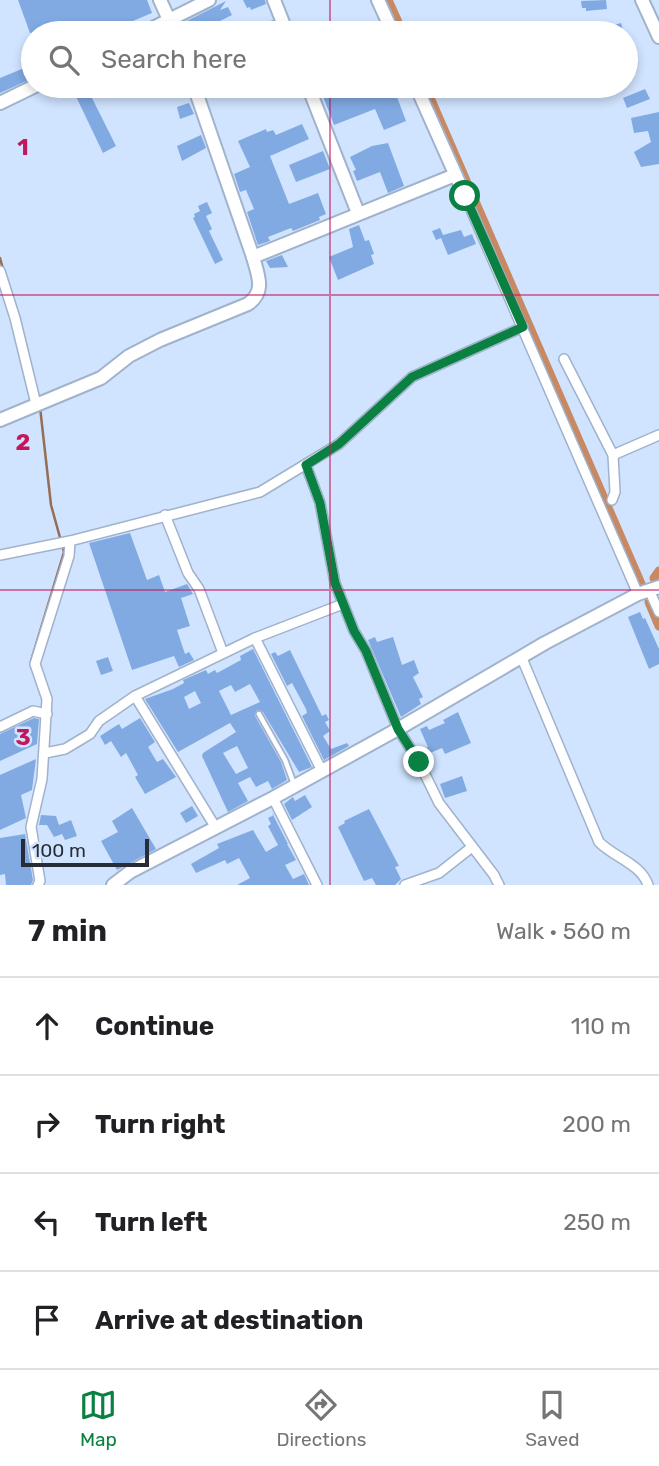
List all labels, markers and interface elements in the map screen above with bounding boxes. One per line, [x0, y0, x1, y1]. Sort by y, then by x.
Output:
search box [21, 21, 638, 98]
icon: search [45, 41, 83, 79]
text: Search here [101, 44, 247, 75]
text: 1 [17, 133, 29, 161]
route start [449, 180, 480, 211]
text: 2 [16, 428, 30, 456]
text: 3 [15, 723, 31, 751]
route end [403, 746, 434, 777]
scale bar [21, 836, 149, 868]
text: 100 m [32, 839, 86, 862]
text: 7 min [28, 913, 107, 949]
text: Walk · 560 m [496, 917, 631, 945]
icon: ahead [28, 1007, 66, 1045]
text: Continue [95, 1011, 214, 1042]
text: 110 m [571, 1012, 631, 1040]
icon: right [28, 1105, 66, 1143]
text: Turn right [95, 1109, 225, 1140]
text: 200 m [562, 1110, 631, 1138]
icon: left [28, 1203, 66, 1241]
text: Turn left [95, 1207, 207, 1238]
text: 250 m [563, 1208, 631, 1236]
icon: arrive [28, 1301, 66, 1339]
text: Arrive at destination [95, 1305, 363, 1336]
tab: Map [79, 1386, 117, 1451]
tab: Directions [276, 1386, 366, 1451]
tab: Saved [525, 1386, 580, 1451]

